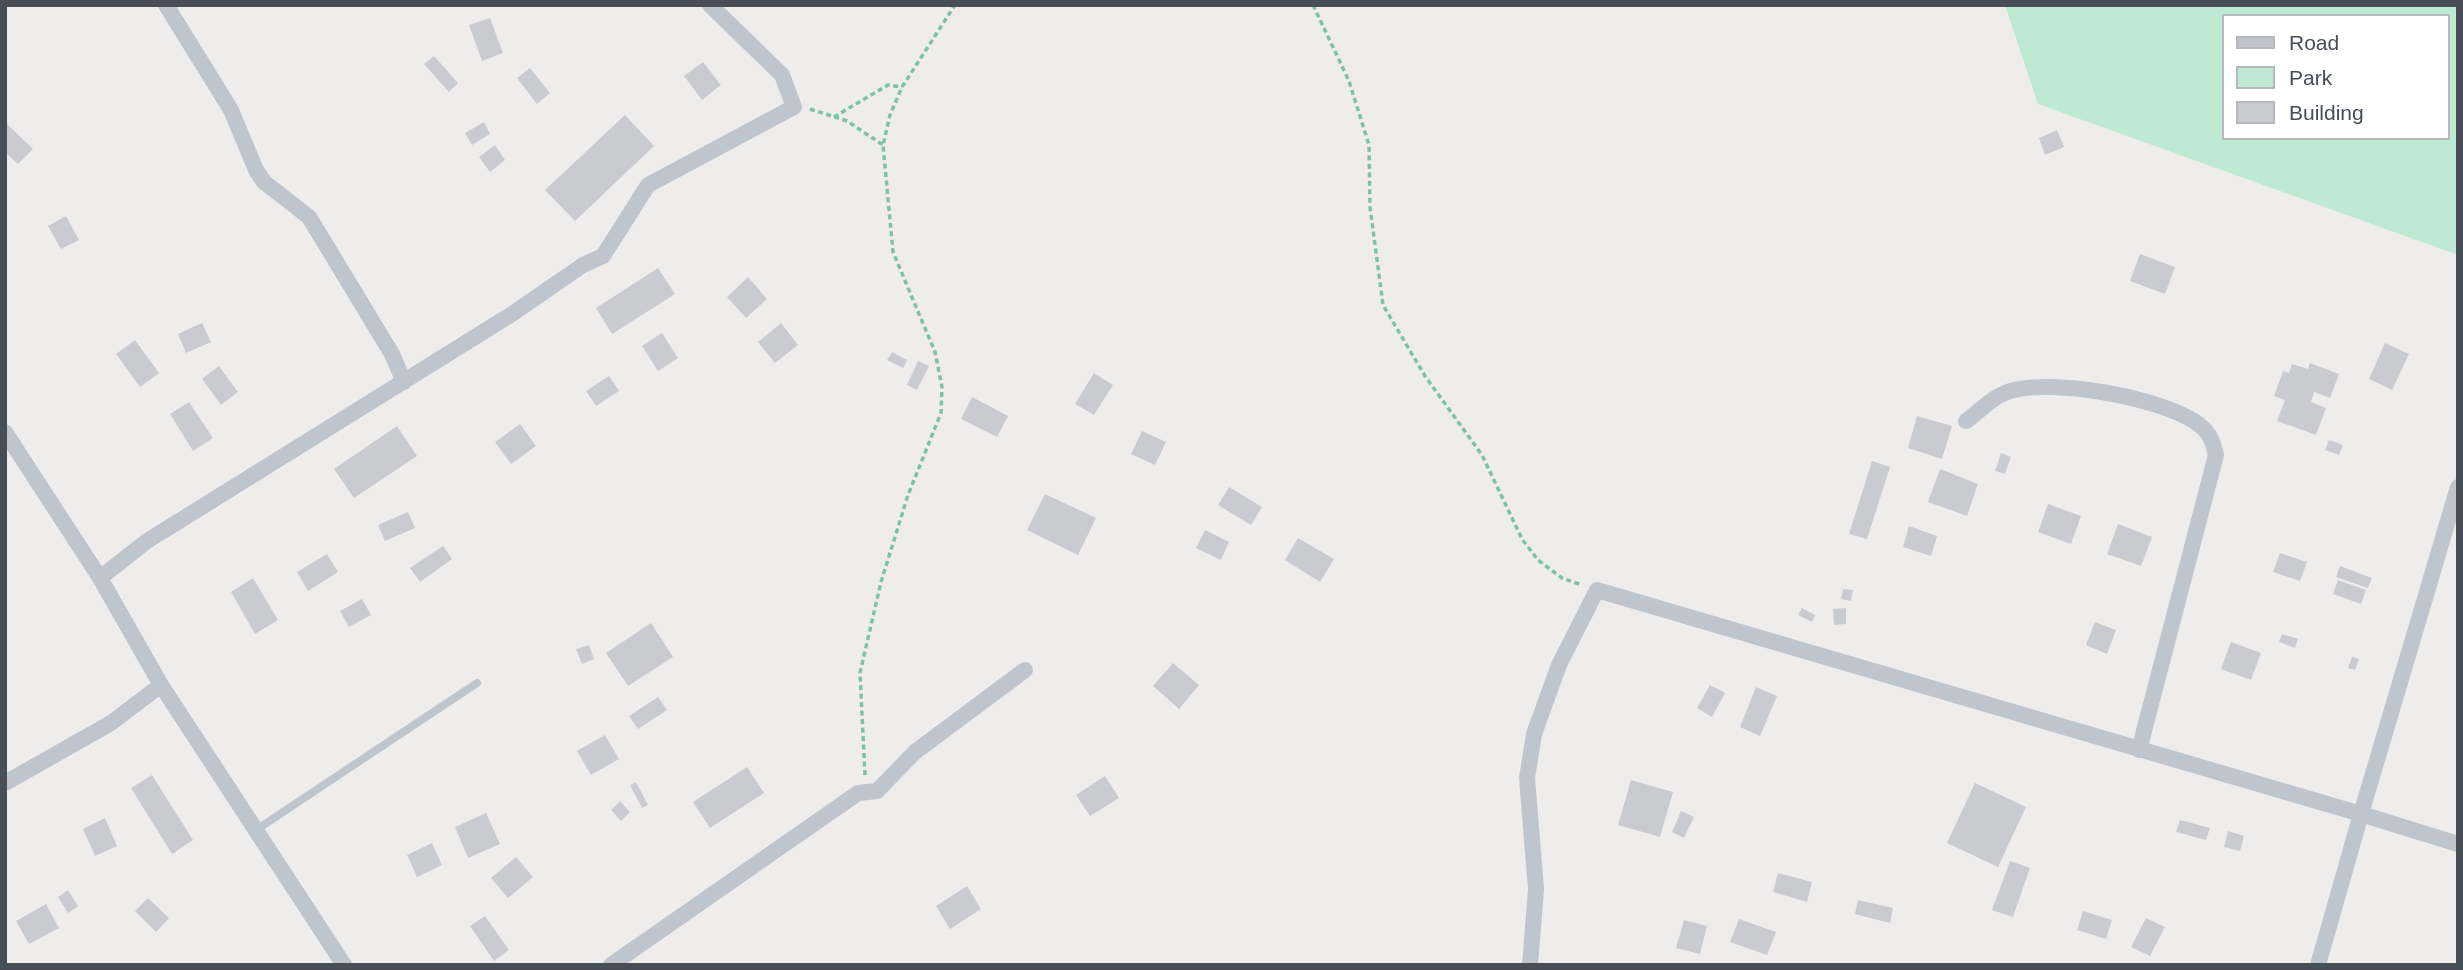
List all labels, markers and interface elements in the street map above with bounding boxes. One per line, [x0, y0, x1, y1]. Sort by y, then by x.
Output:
legend [2222, 14, 2449, 140]
text: Road [2289, 31, 2339, 54]
text: Park [2289, 66, 2332, 89]
text: Building [2289, 101, 2364, 124]

